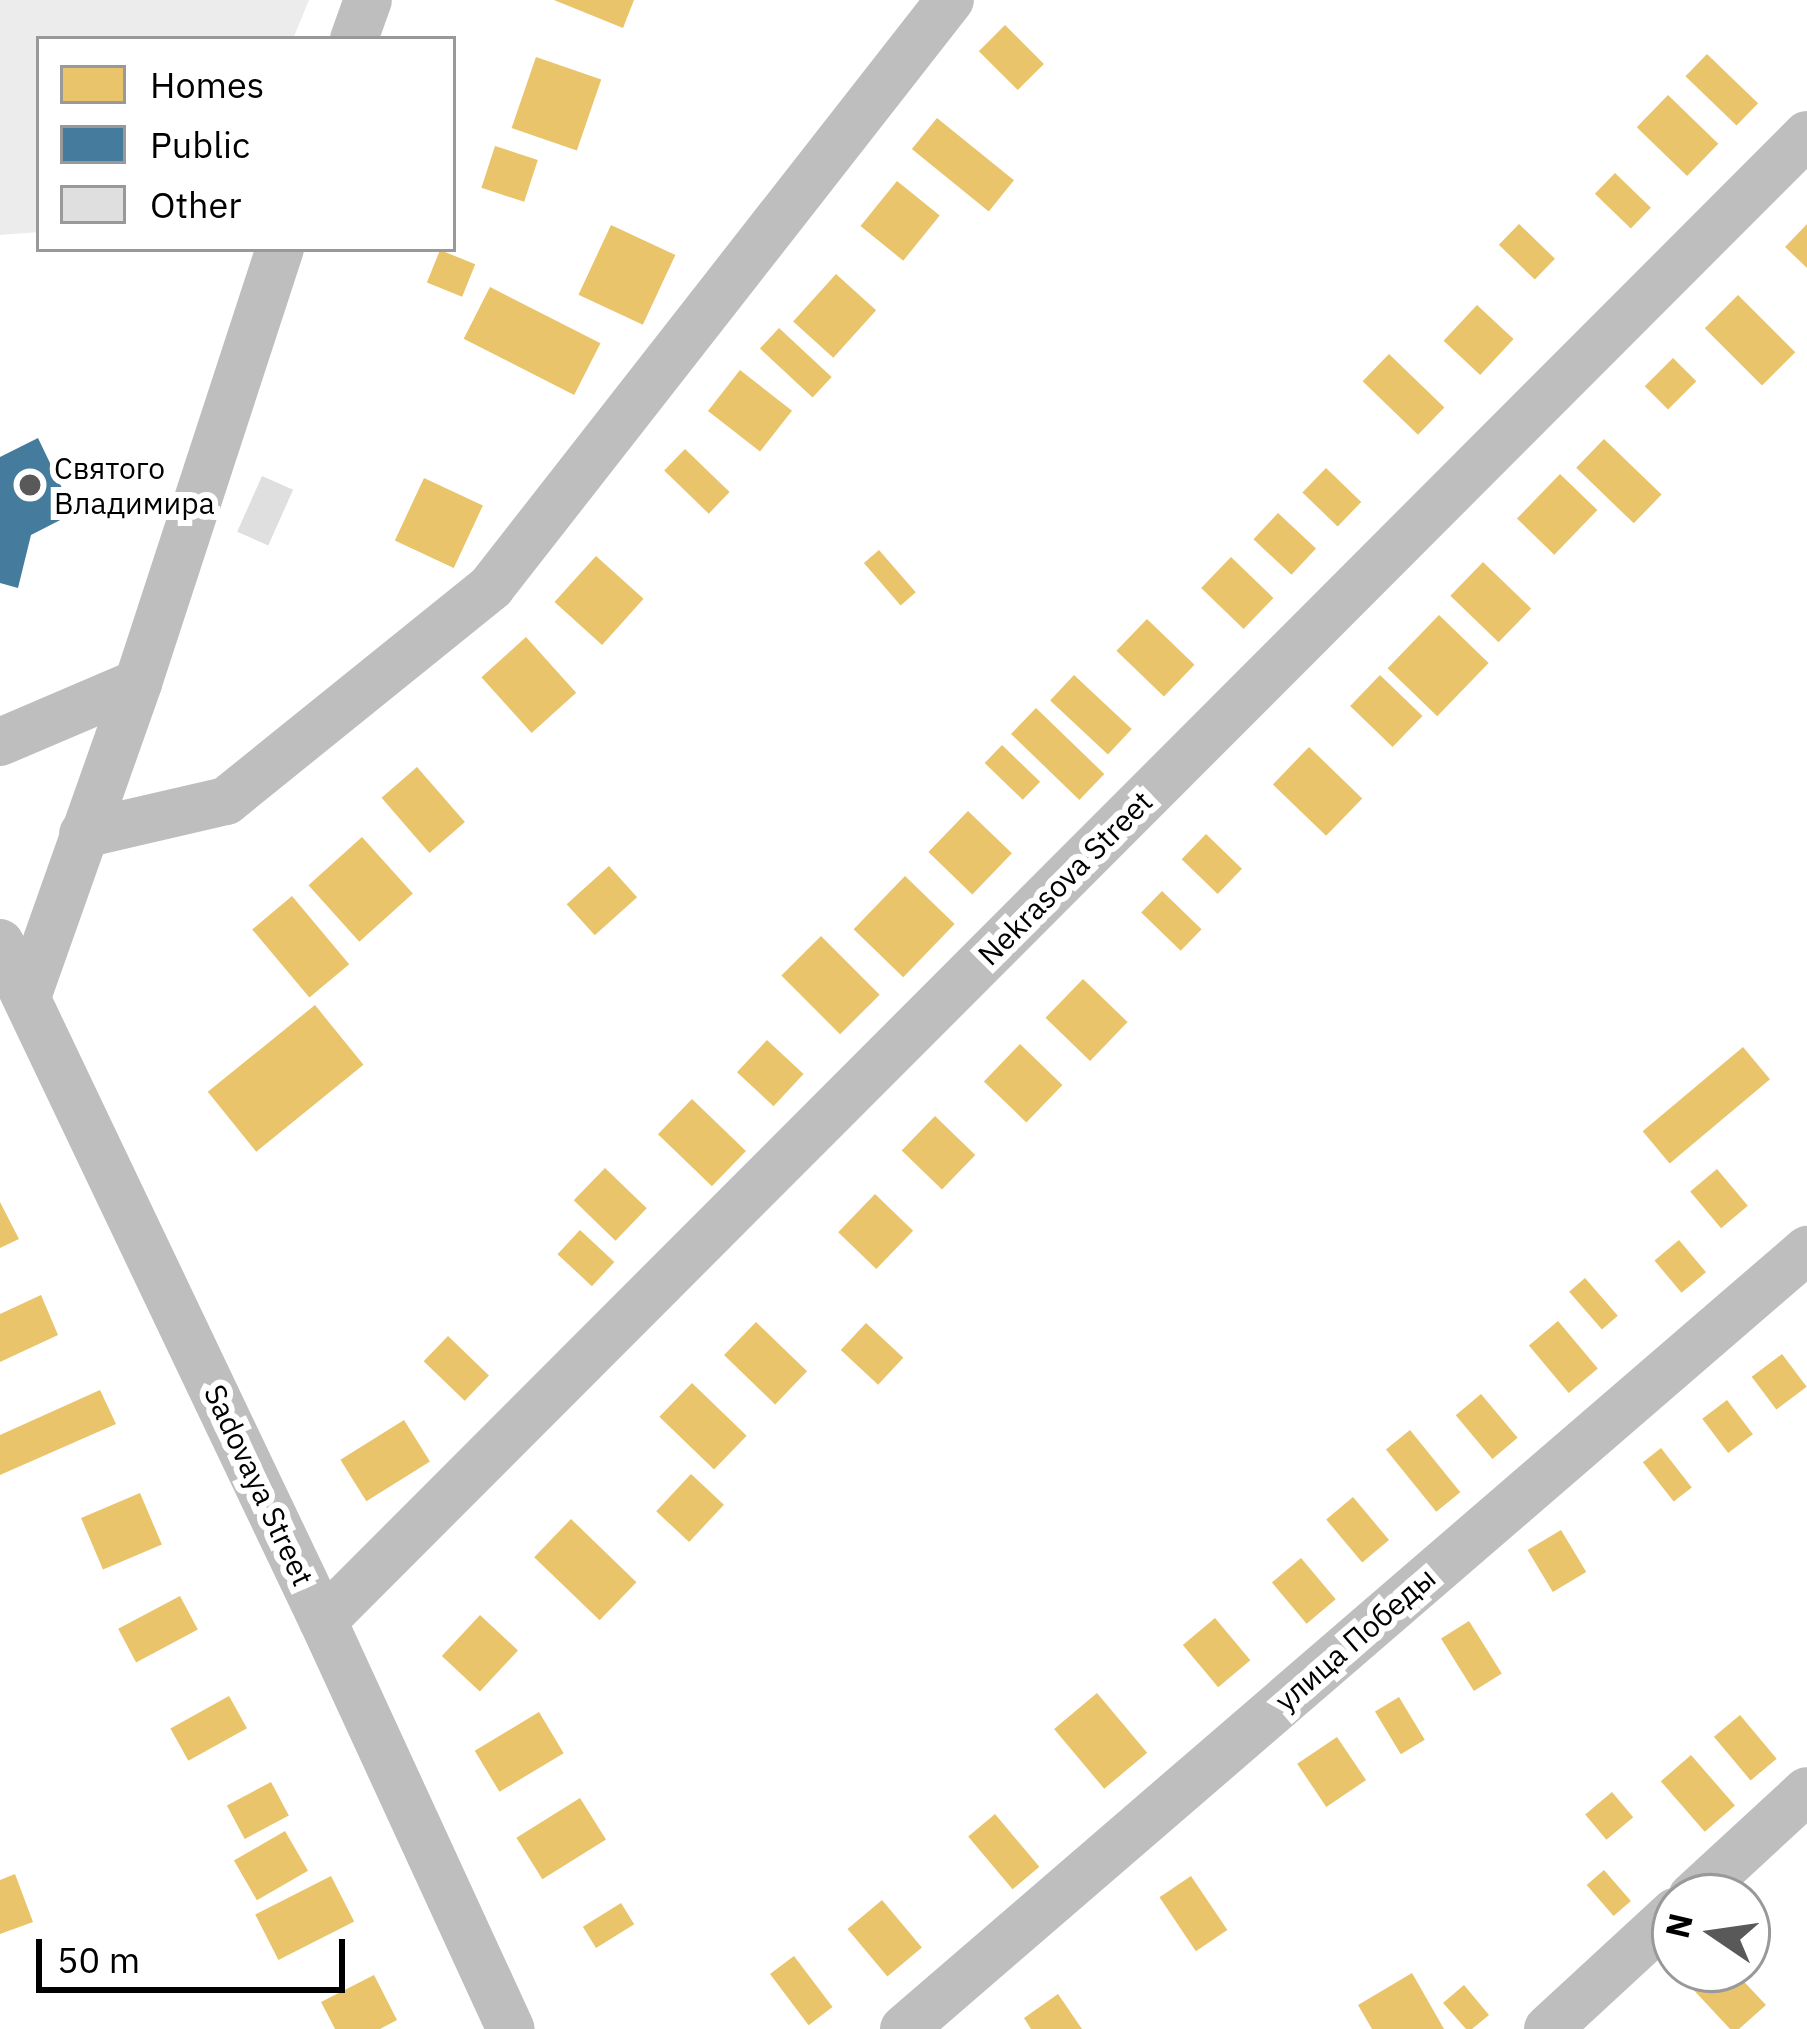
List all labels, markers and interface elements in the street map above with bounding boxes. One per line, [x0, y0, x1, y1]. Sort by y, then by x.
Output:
legend [36, 36, 456, 252]
text: Homes [150, 61, 264, 108]
text: Public [150, 121, 250, 168]
text: Other [150, 181, 242, 228]
place label: Святого Владимира [54, 450, 215, 520]
marker: Святого Владимира [17, 472, 43, 498]
street label: Nekrasova Street [970, 783, 1160, 973]
street label: Sadovaya Street [197, 1379, 321, 1591]
street label: улица Победы [1267, 1560, 1443, 1718]
north arrow [1651, 1873, 1771, 1993]
text: N [1655, 1909, 1702, 1942]
scale bar [42, 1915, 351, 1989]
text: 50 m [57, 1936, 140, 1983]

